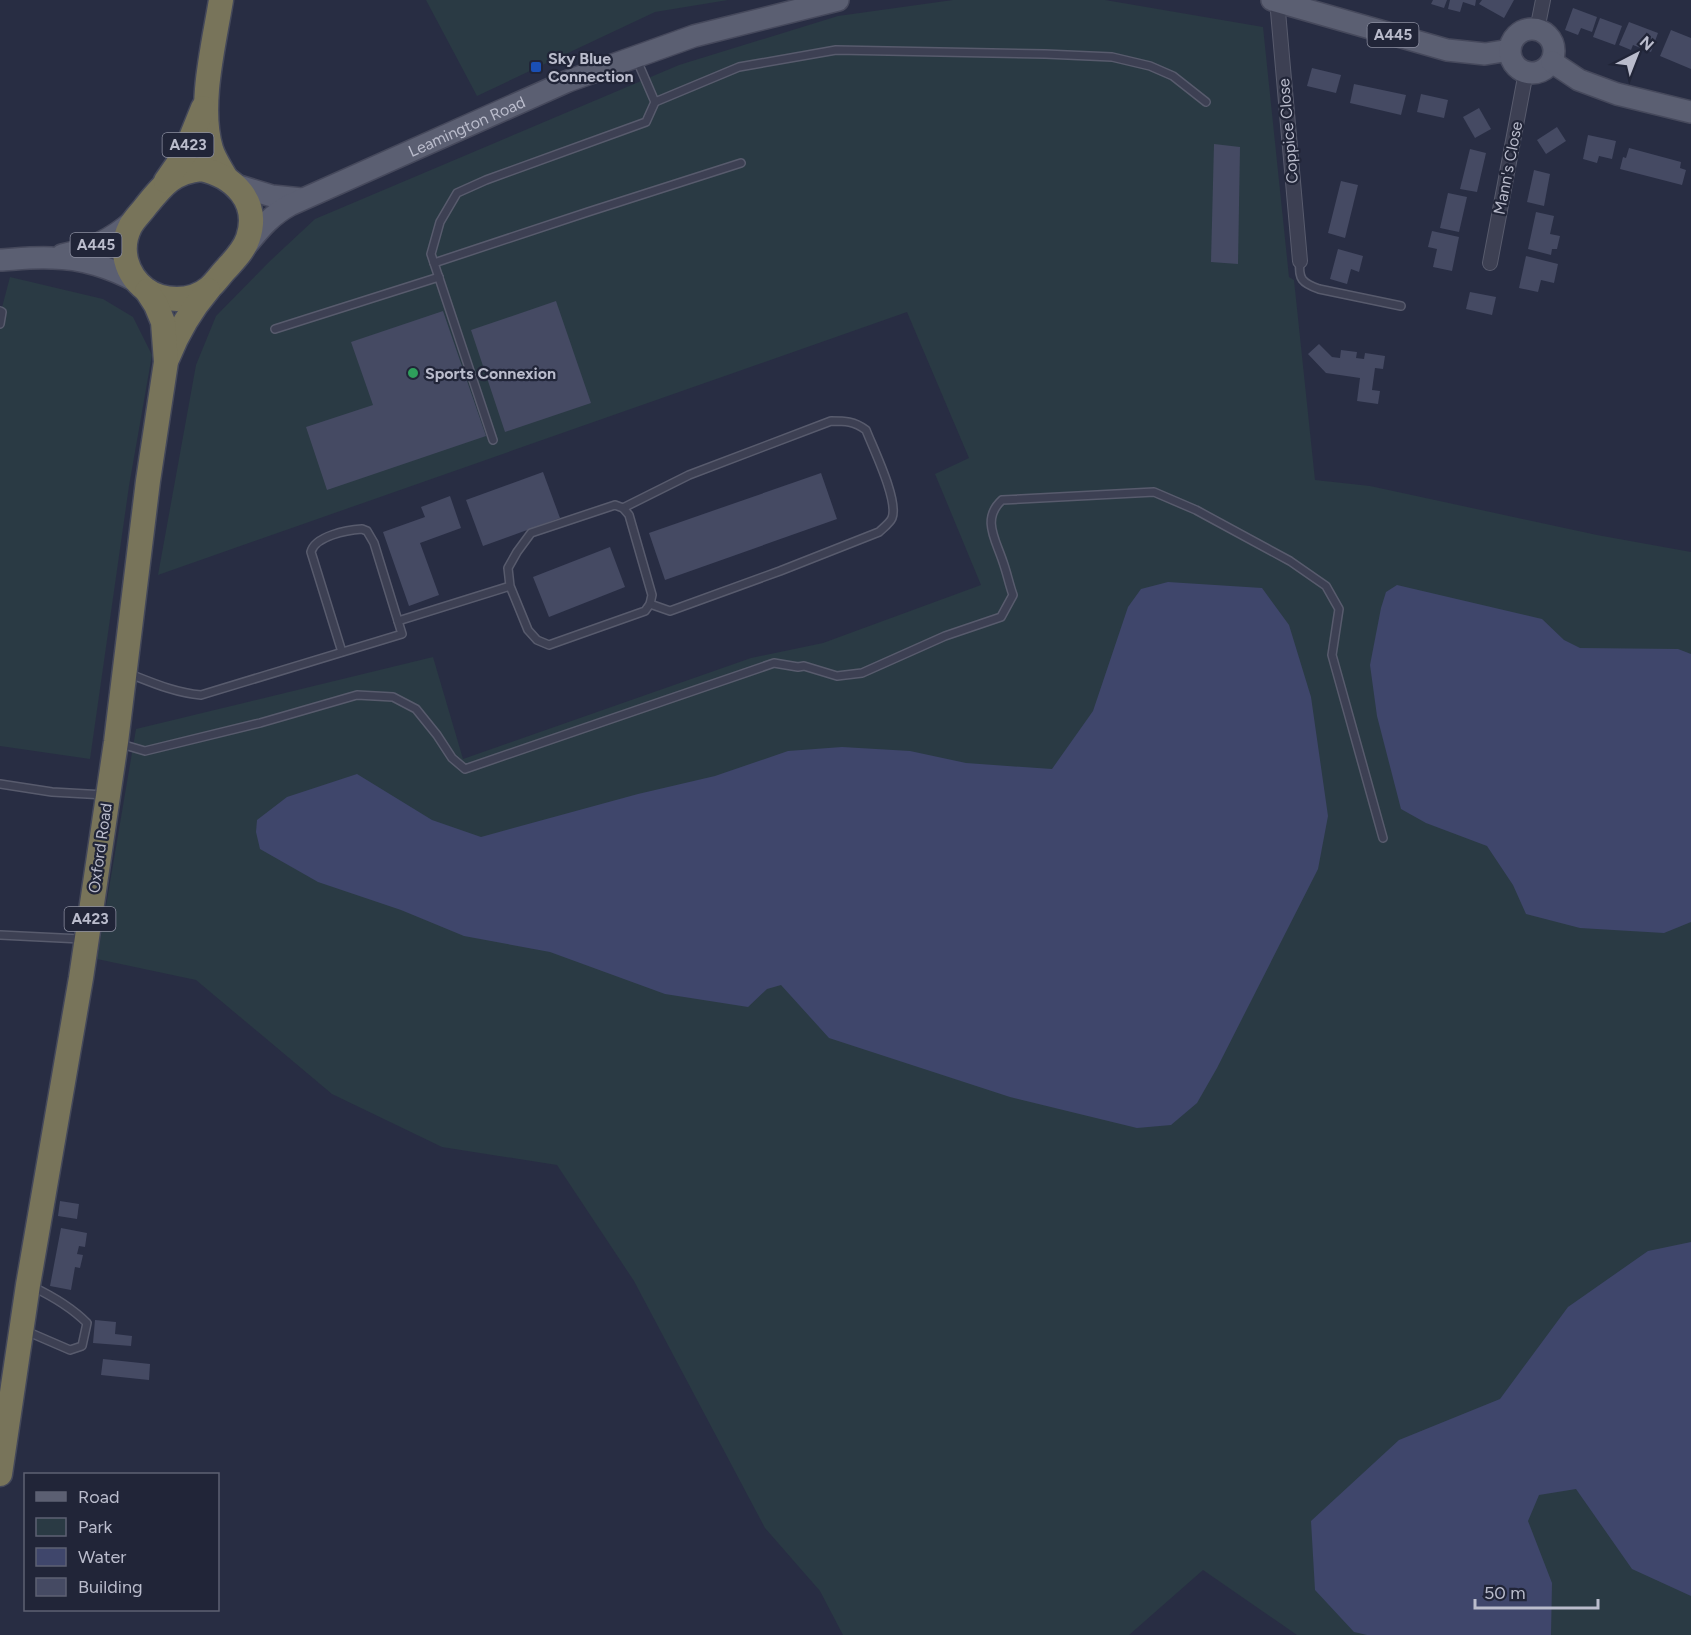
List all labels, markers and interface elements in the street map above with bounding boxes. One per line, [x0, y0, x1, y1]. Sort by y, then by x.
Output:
road number: A445 [1368, 23, 1418, 47]
north arrow [1607, 24, 1667, 84]
text: N [1636, 32, 1658, 54]
place label: Sky Blue Connection [548, 49, 634, 86]
marker: Sky Blue Connection [529, 60, 543, 74]
street label: Coppice Close [1274, 77, 1302, 184]
street label: Leamington Road [405, 92, 528, 161]
street label: Mann's Close [1490, 119, 1526, 216]
road number: A423 [162, 133, 213, 157]
road number: A445 [70, 233, 122, 257]
place label: Sports Connexion [425, 364, 556, 383]
marker: Sports Connexion [406, 366, 420, 380]
street label: Oxford Road [84, 802, 116, 894]
road number: A423 [64, 907, 116, 931]
legend [24, 1473, 219, 1611]
text: Road [78, 1486, 119, 1508]
text: Park [78, 1516, 113, 1538]
text: Water [78, 1546, 126, 1568]
scale bar [1475, 1572, 1598, 1610]
text: Building [78, 1576, 143, 1598]
text: 50 m [1484, 1582, 1526, 1604]

